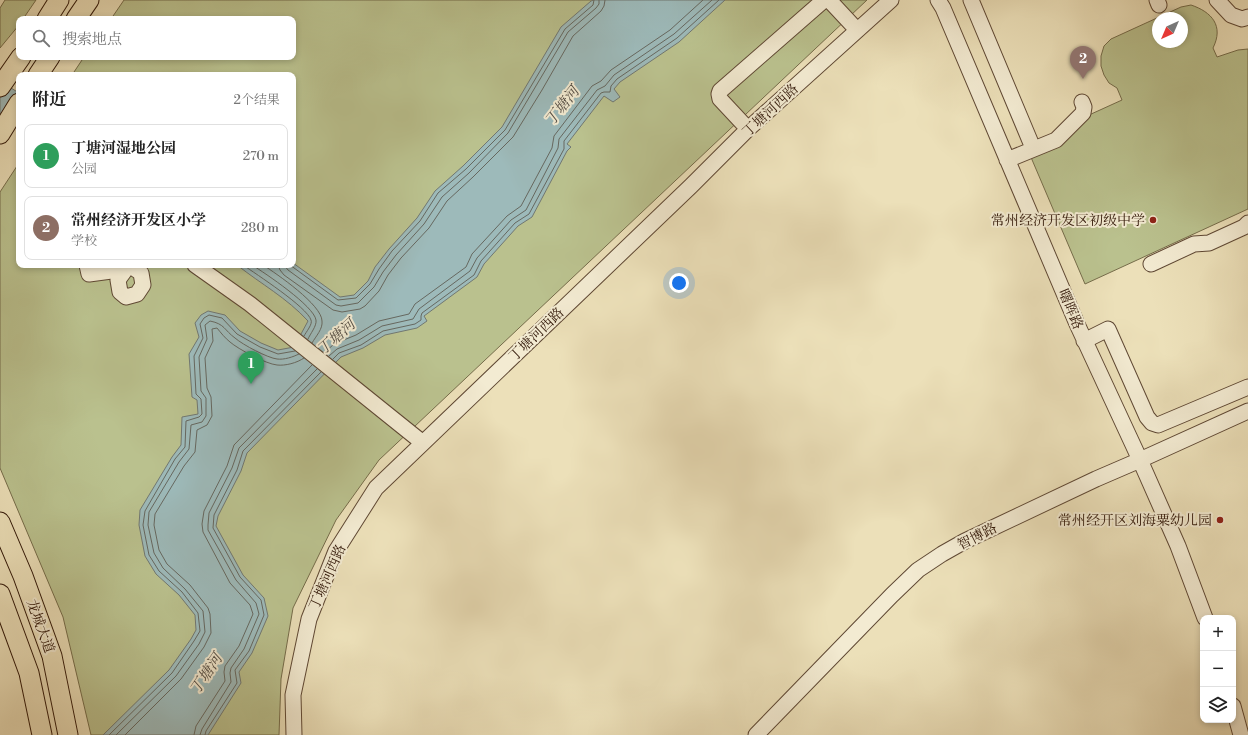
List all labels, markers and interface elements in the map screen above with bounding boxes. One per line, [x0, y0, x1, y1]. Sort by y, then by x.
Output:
north arrow [1152, 12, 1188, 48]
search box [16, 16, 296, 60]
icon: search [30, 27, 52, 49]
text: 搜索地点 [62, 30, 122, 49]
pin: 2 [1070, 46, 1096, 79]
water label: 丁塘河 [541, 80, 586, 130]
street label: 丁塘河西路 [739, 80, 802, 141]
text: 附近 [32, 89, 66, 111]
text: 2个结果 [234, 92, 280, 108]
text: 丁塘河湿地公园 [71, 139, 176, 158]
text: 1 [43, 148, 49, 164]
text: 270 m [243, 148, 279, 164]
text: 公园 [71, 161, 97, 177]
text: 常州经济开发区小学 [71, 211, 206, 230]
place label: 常州经济开发区初级中学 [991, 212, 1145, 230]
marker: 常州经济开发区初级中学 [1148, 215, 1158, 225]
text: 2 [42, 220, 50, 236]
text: 280 m [241, 220, 279, 236]
text: 学校 [71, 233, 97, 249]
your location [669, 273, 689, 293]
street label: 曙晖路 [1054, 287, 1087, 332]
street label: 丁塘河西路 [505, 304, 568, 366]
water label: 丁塘河 [313, 313, 362, 359]
pin: 1 [238, 351, 264, 384]
place label: 常州经开区刘海粟幼儿园 [1058, 512, 1212, 530]
marker: 常州经开区刘海粟幼儿园 [1215, 515, 1225, 525]
street label: 智博路 [955, 519, 1000, 554]
street label: 丁塘河西路 [305, 542, 350, 613]
street label: 龙城大道 [22, 597, 58, 656]
map controls [1200, 615, 1236, 723]
button: + [1200, 615, 1236, 651]
water label: 丁塘河 [186, 648, 229, 698]
button: − [1200, 651, 1236, 687]
button: layers [1200, 687, 1236, 723]

